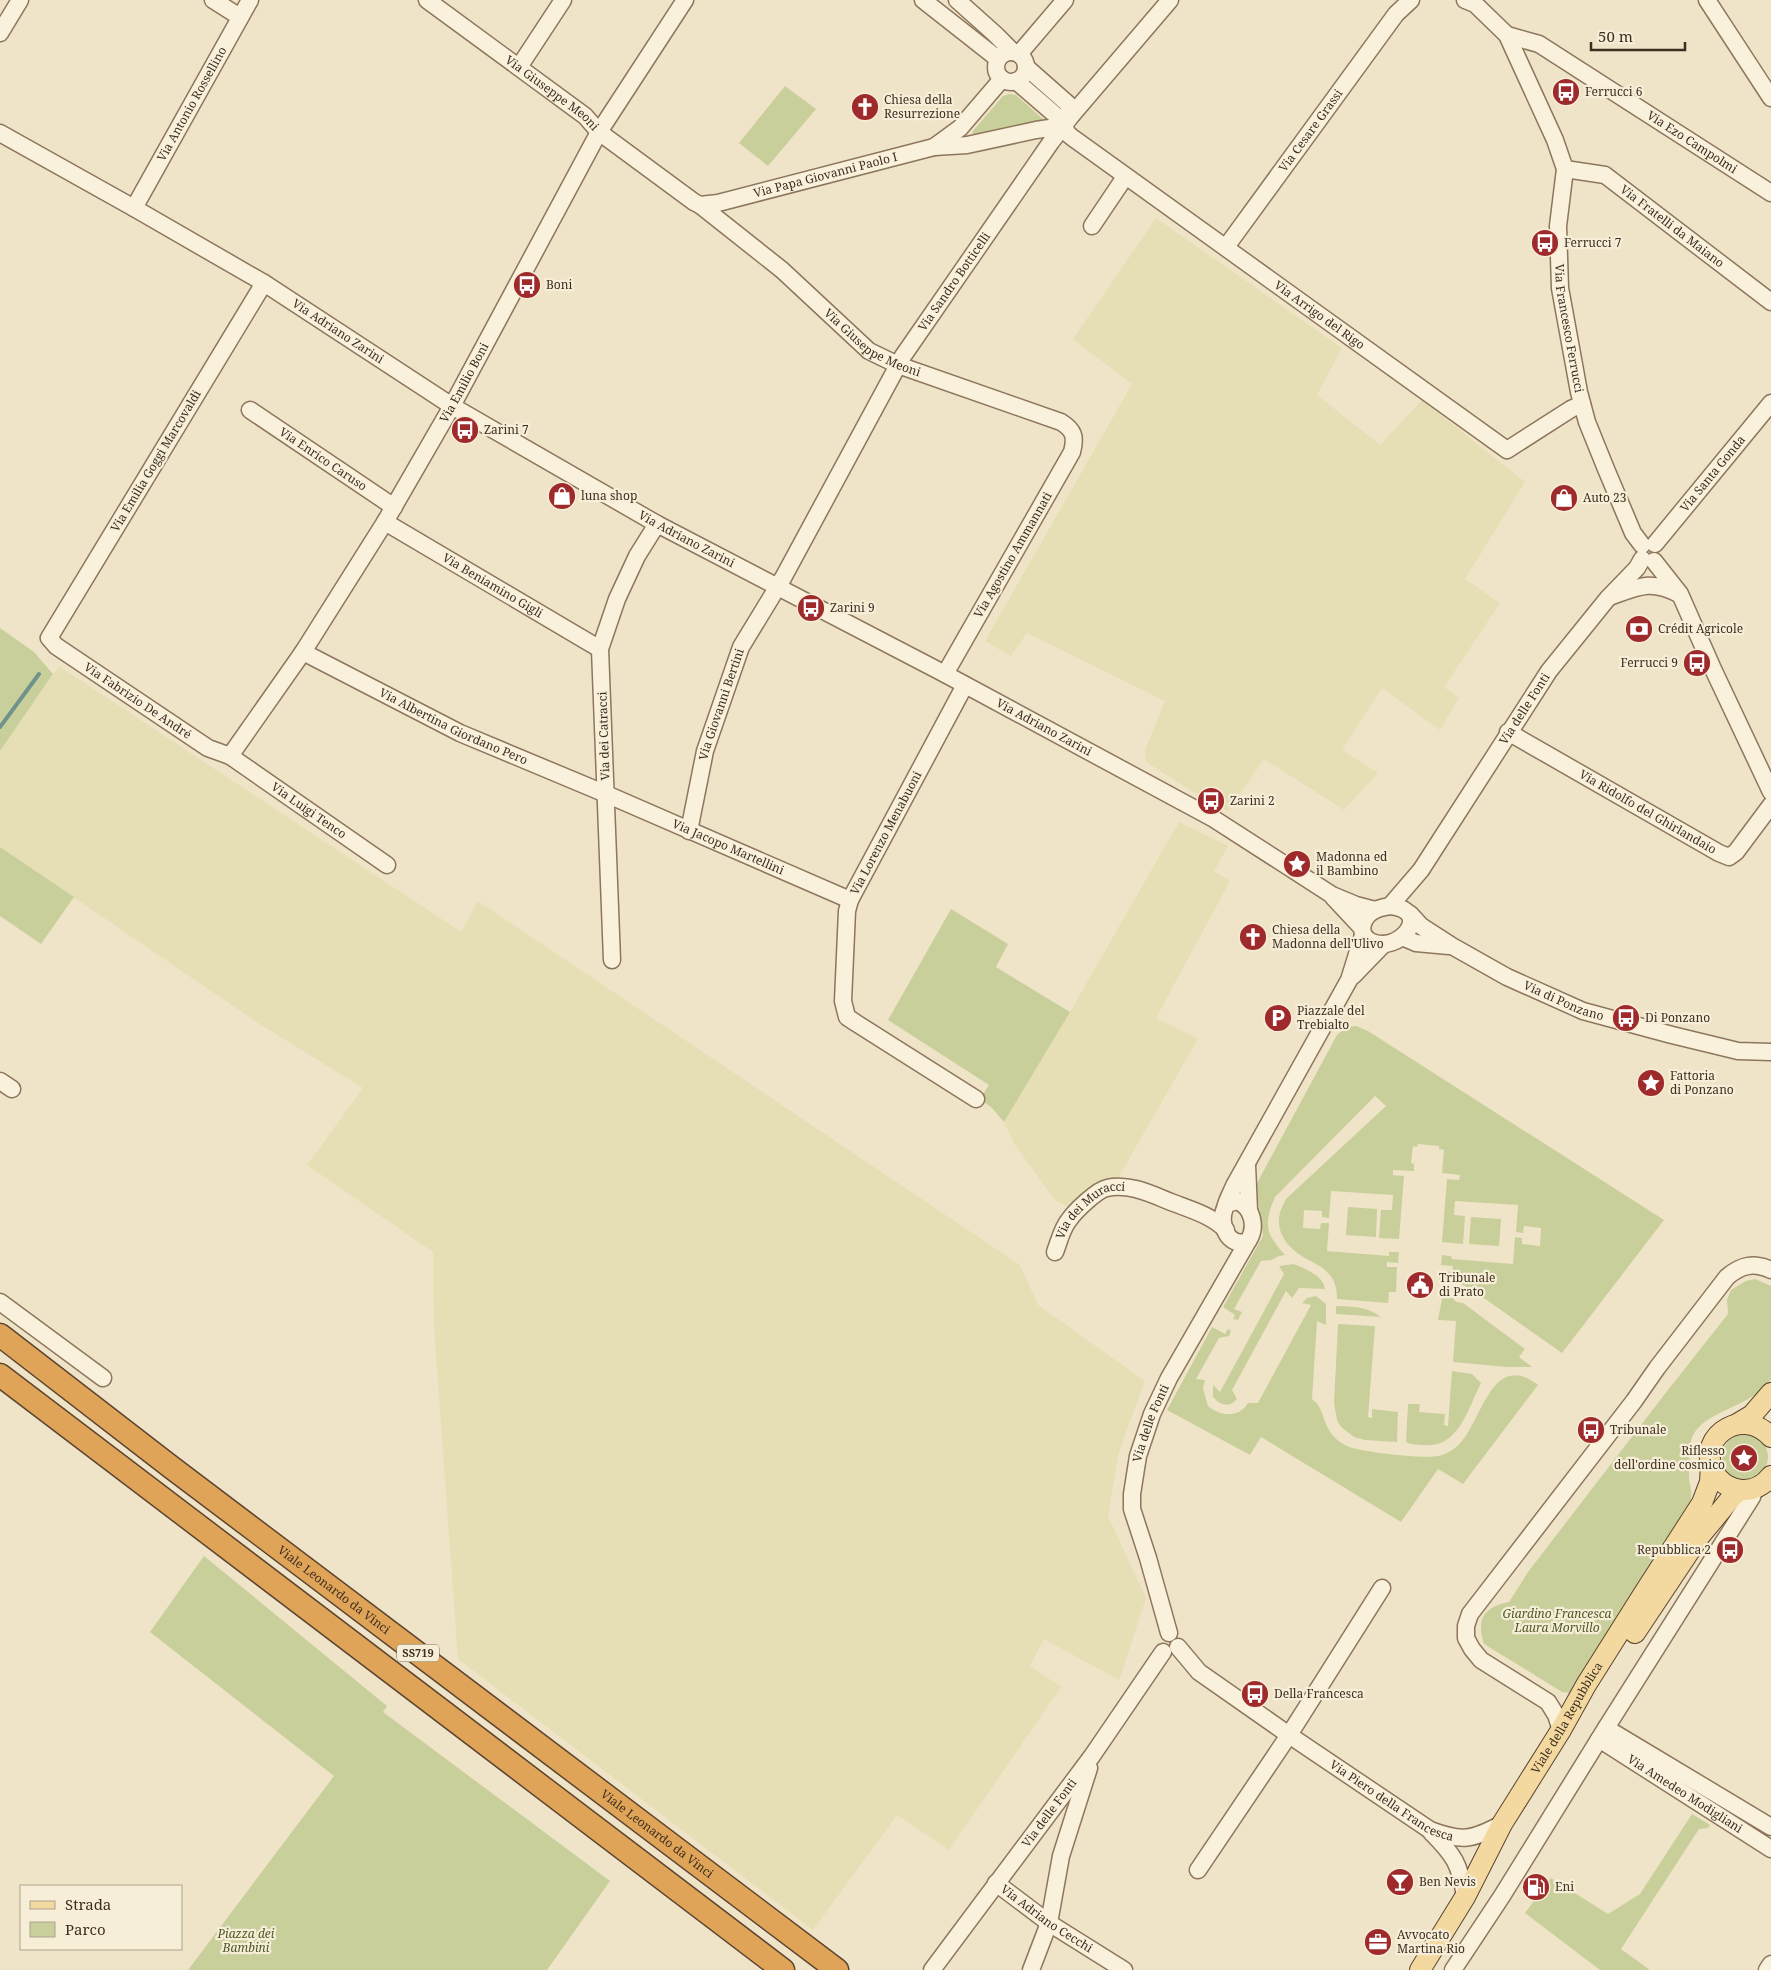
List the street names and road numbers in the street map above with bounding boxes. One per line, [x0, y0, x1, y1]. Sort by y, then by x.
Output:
street label: Via Antonio Rossellino [153, 43, 230, 164]
street label: Via Giuseppe Meoni [502, 51, 603, 134]
street label: Via Cesare Grassi [1275, 85, 1346, 175]
street label: Via Ezo Campolmi [1644, 106, 1741, 177]
street label: Via Papa Giovanni Paolo I [752, 148, 899, 201]
street label: Via Fratelli da Maiano [1617, 181, 1728, 271]
street label: Via Sandro Botticelli [914, 229, 994, 334]
street label: Via Francesco Ferrucci [1551, 264, 1588, 394]
street label: Via Arrigo del Rigo [1271, 276, 1369, 353]
street label: Via Adriano Zarini [289, 295, 388, 367]
street label: Via Giuseppe Meoni [821, 304, 923, 380]
street label: Via Emilio Boni [435, 339, 492, 426]
street label: Via Emilia Goggi Marcovaldi [106, 387, 205, 535]
street label: Via Enrico Caruso [276, 423, 371, 494]
street label: Via Santa Gonda [1676, 431, 1749, 515]
street label: Via Agostino Ammannati [969, 488, 1056, 621]
street label: Via Adriano Zarini [636, 506, 738, 571]
street label: Via Beniamino Gigli [439, 549, 546, 622]
street label: Via Giovanni Bertini [694, 646, 748, 761]
street label: Via Fabrizio De André [81, 658, 195, 743]
street label: Via delle Fonti [1495, 669, 1554, 748]
street label: Via Albertina Giordano Pero [376, 684, 530, 768]
street label: Via dei Catracci [593, 691, 614, 781]
street label: Via Adriano Zarini [993, 694, 1095, 760]
street label: Via Ridolfo del Ghirlandaio [1576, 766, 1720, 858]
street label: Via Lorenzo Menabuoni [846, 768, 926, 898]
street label: Via Luigi Tenco [268, 778, 350, 842]
street label: Via Jacopo Martellini [670, 815, 787, 878]
street label: Via di Ponzano [1521, 976, 1606, 1024]
street label: Via dei Muracci [1051, 1178, 1126, 1241]
street label: Via delle Fonti [1128, 1381, 1173, 1463]
street label: Viale Leonardo da Vinci [274, 1541, 394, 1638]
road number: SS719 [397, 1645, 439, 1662]
street label: Viale della Repubblica [1527, 1658, 1607, 1777]
street label: Via Amedeo Modigliani [1624, 1750, 1746, 1837]
street label: Via Piero della Francesca [1327, 1756, 1455, 1845]
street label: Via delle Fonti [1018, 1775, 1080, 1851]
street label: Viale Leonardo da Vinci [597, 1786, 717, 1882]
street label: Via Adriano Cecchi [997, 1880, 1096, 1956]

